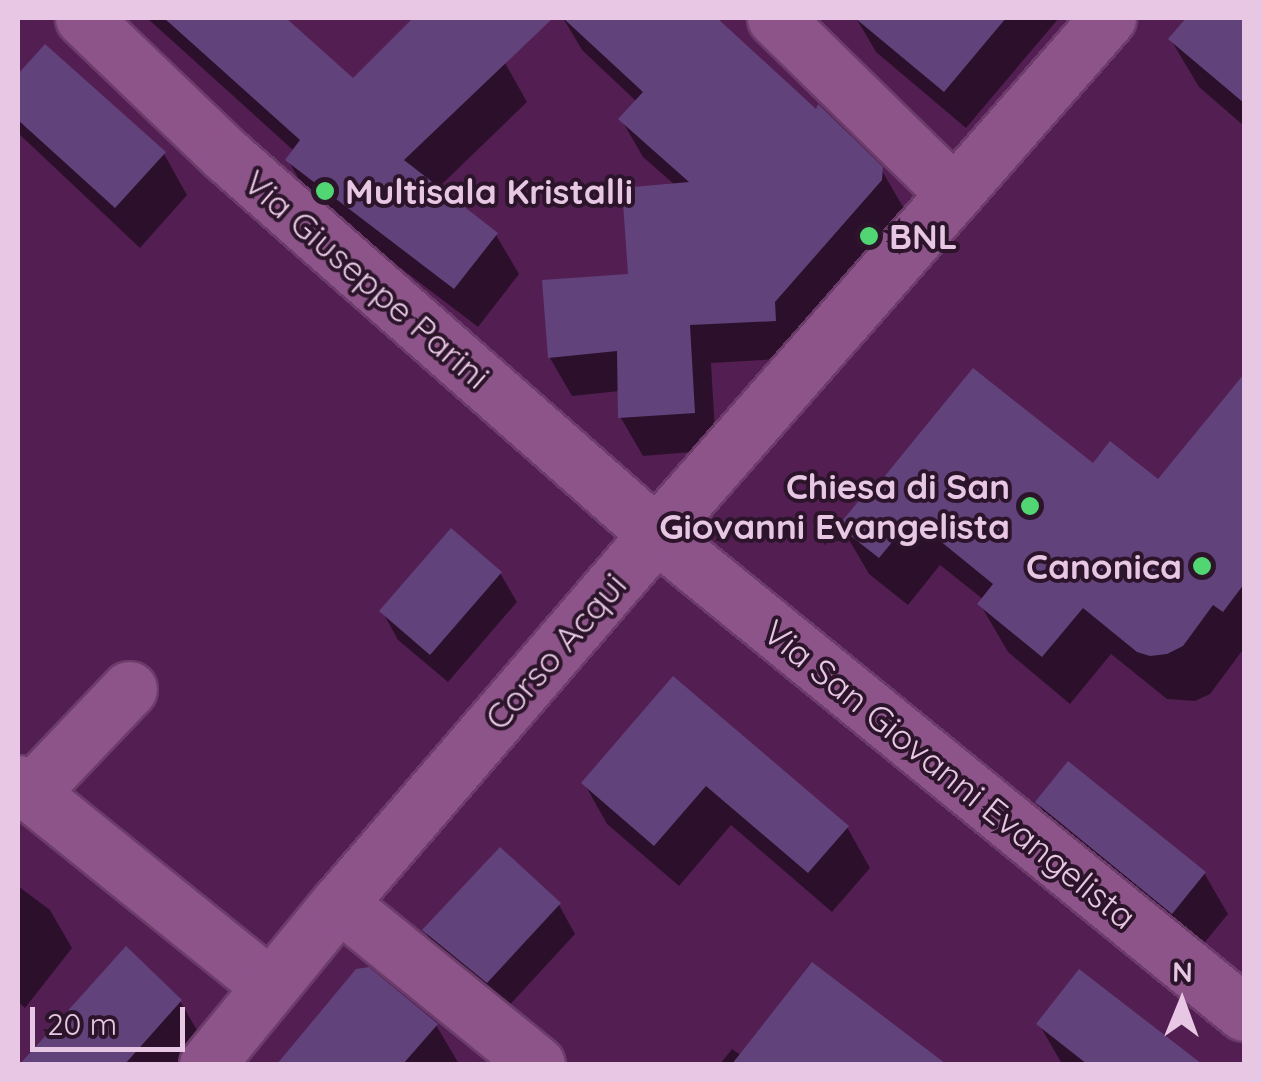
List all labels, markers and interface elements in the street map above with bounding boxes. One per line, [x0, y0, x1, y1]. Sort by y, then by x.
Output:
street label: Via Giuseppe Parini [236, 161, 498, 397]
place label: Multisala Kristalli [345, 170, 633, 212]
marker: Multisala Kristalli [314, 180, 336, 202]
place label: BNL [889, 215, 957, 257]
marker: BNL [858, 225, 880, 247]
place label: Chiesa di San Giovanni Evangelista [659, 465, 1010, 547]
marker: Chiesa di San Giovanni Evangelista [1019, 495, 1041, 517]
place label: Canonica [1026, 545, 1182, 587]
marker: Canonica [1191, 555, 1213, 577]
street label: Corso Acqui [476, 564, 634, 738]
street label: Via San Giovanni Evangelista [755, 611, 1145, 937]
north arrow [1132, 952, 1232, 1052]
text: N [1172, 954, 1193, 989]
scale bar [35, 987, 190, 1049]
text: 20 m [47, 1005, 117, 1043]

